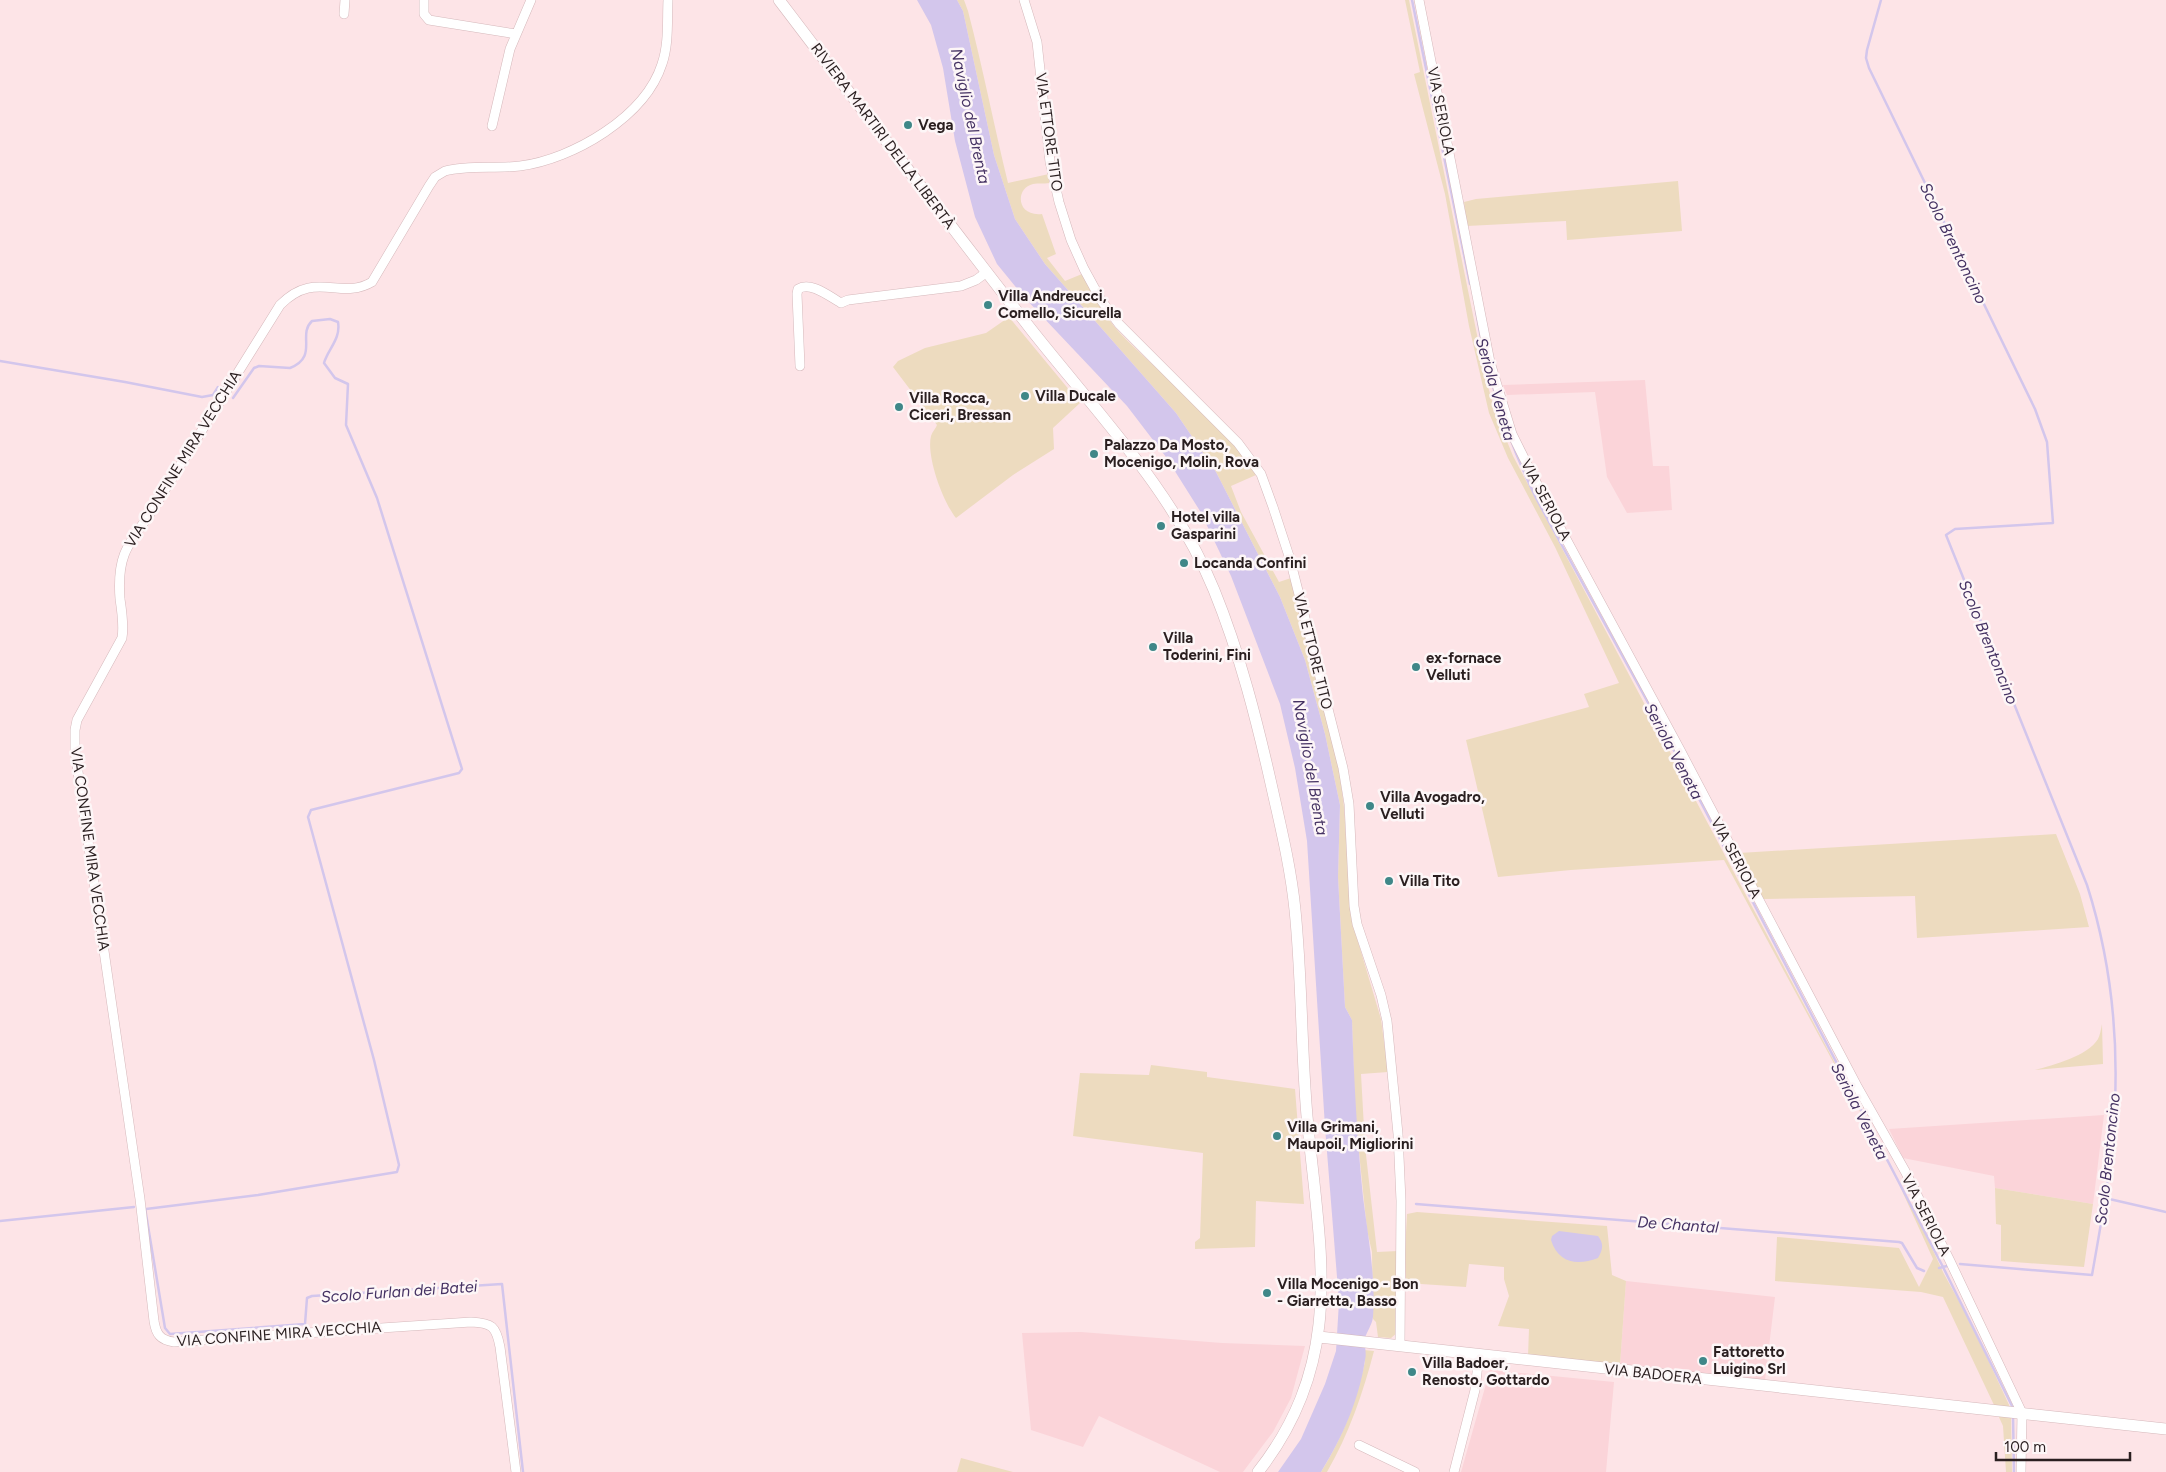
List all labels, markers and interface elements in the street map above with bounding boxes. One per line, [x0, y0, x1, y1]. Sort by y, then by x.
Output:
street label: RIVIERA MARTIRI DELLA LIBERTÀ [807, 39, 959, 233]
water label: Naviglio del Brenta [947, 47, 994, 185]
street label: VIA SERIOLA [1424, 65, 1458, 157]
street label: VIA ETTORE TITO [1032, 72, 1066, 192]
place label: Vega [918, 116, 954, 134]
marker: Vega [902, 119, 914, 131]
water label: Scolo Brentoncino [1916, 179, 1991, 307]
place label: Villa Andreucci, Comello, Sicurella [998, 287, 1122, 322]
marker: Villa Andreucci, Comello, Sicurella [982, 299, 994, 311]
water label: Seriola Veneta [1472, 335, 1519, 443]
street label: VIA CONFINE MIRA VECCHIA [121, 367, 245, 551]
place label: Villa Ducale [1035, 387, 1117, 405]
place label: Villa Rocca, Ciceri, Bressan [909, 389, 1011, 424]
marker: Villa Ducale [1019, 390, 1031, 402]
marker: Villa Rocca, Ciceri, Bressan [893, 401, 905, 413]
place label: Palazzo Da Mosto, Mocenigo, Molin, Rova [1104, 436, 1259, 471]
marker: Palazzo Da Mosto, Mocenigo, Molin, Rova [1088, 448, 1100, 460]
street label: VIA SERIOLA [1517, 456, 1575, 544]
place label: Hotel villa Gasparini [1171, 508, 1240, 543]
marker: Hotel villa Gasparini [1155, 520, 1167, 532]
place label: Locanda Confini [1194, 554, 1306, 572]
marker: Locanda Confini [1178, 557, 1190, 569]
water label: Scolo Brentoncino [1955, 577, 2022, 707]
street label: VIA ETTORE TITO [1290, 591, 1336, 711]
place label: Villa Toderini, Fini [1163, 629, 1251, 664]
marker: Villa Toderini, Fini [1147, 641, 1159, 653]
place label: ex-fornace Velluti [1426, 649, 1502, 684]
marker: ex-fornace Velluti [1410, 661, 1422, 673]
water label: Naviglio del Brenta [1289, 698, 1332, 837]
water label: Seriola Veneta [1640, 700, 1707, 803]
street label: VIA CONFINE MIRA VECCHIA [67, 746, 113, 952]
place label: Villa Avogadro, Velluti [1380, 788, 1485, 823]
marker: Villa Avogadro, Velluti [1364, 800, 1376, 812]
street label: VIA SERIOLA [1707, 814, 1765, 902]
place label: Villa Tito [1399, 872, 1460, 890]
marker: Villa Tito [1383, 875, 1395, 887]
water label: Seriola Veneta [1827, 1060, 1892, 1163]
water label: Scolo Brentoncino [2091, 1092, 2124, 1226]
place label: Villa Grimani, Maupoil, Migliorini [1287, 1118, 1413, 1153]
marker: Villa Grimani, Maupoil, Migliorini [1271, 1130, 1283, 1142]
street label: VIA SERIOLA [1898, 1171, 1954, 1259]
water label: De Chantal [1637, 1212, 1720, 1237]
place label: Villa Mocenigo - Bon - Giarretta, Basso [1277, 1275, 1419, 1310]
water label: Scolo Furlan dei Batei [320, 1277, 478, 1306]
marker: Villa Mocenigo - Bon - Giarretta, Basso [1261, 1287, 1273, 1299]
street label: VIA CONFINE MIRA VECCHIA [176, 1318, 382, 1350]
place label: Fattoretto Luigino Srl [1713, 1343, 1786, 1378]
place label: Villa Badoer, Renosto, Gottardo [1422, 1354, 1550, 1389]
marker: Fattoretto Luigino Srl [1697, 1355, 1709, 1367]
street label: VIA BADOERA [1603, 1360, 1703, 1388]
marker: Villa Badoer, Renosto, Gottardo [1406, 1366, 1418, 1378]
scale bar [1996, 1430, 2130, 1462]
text: 100 m [2004, 1438, 2046, 1456]

